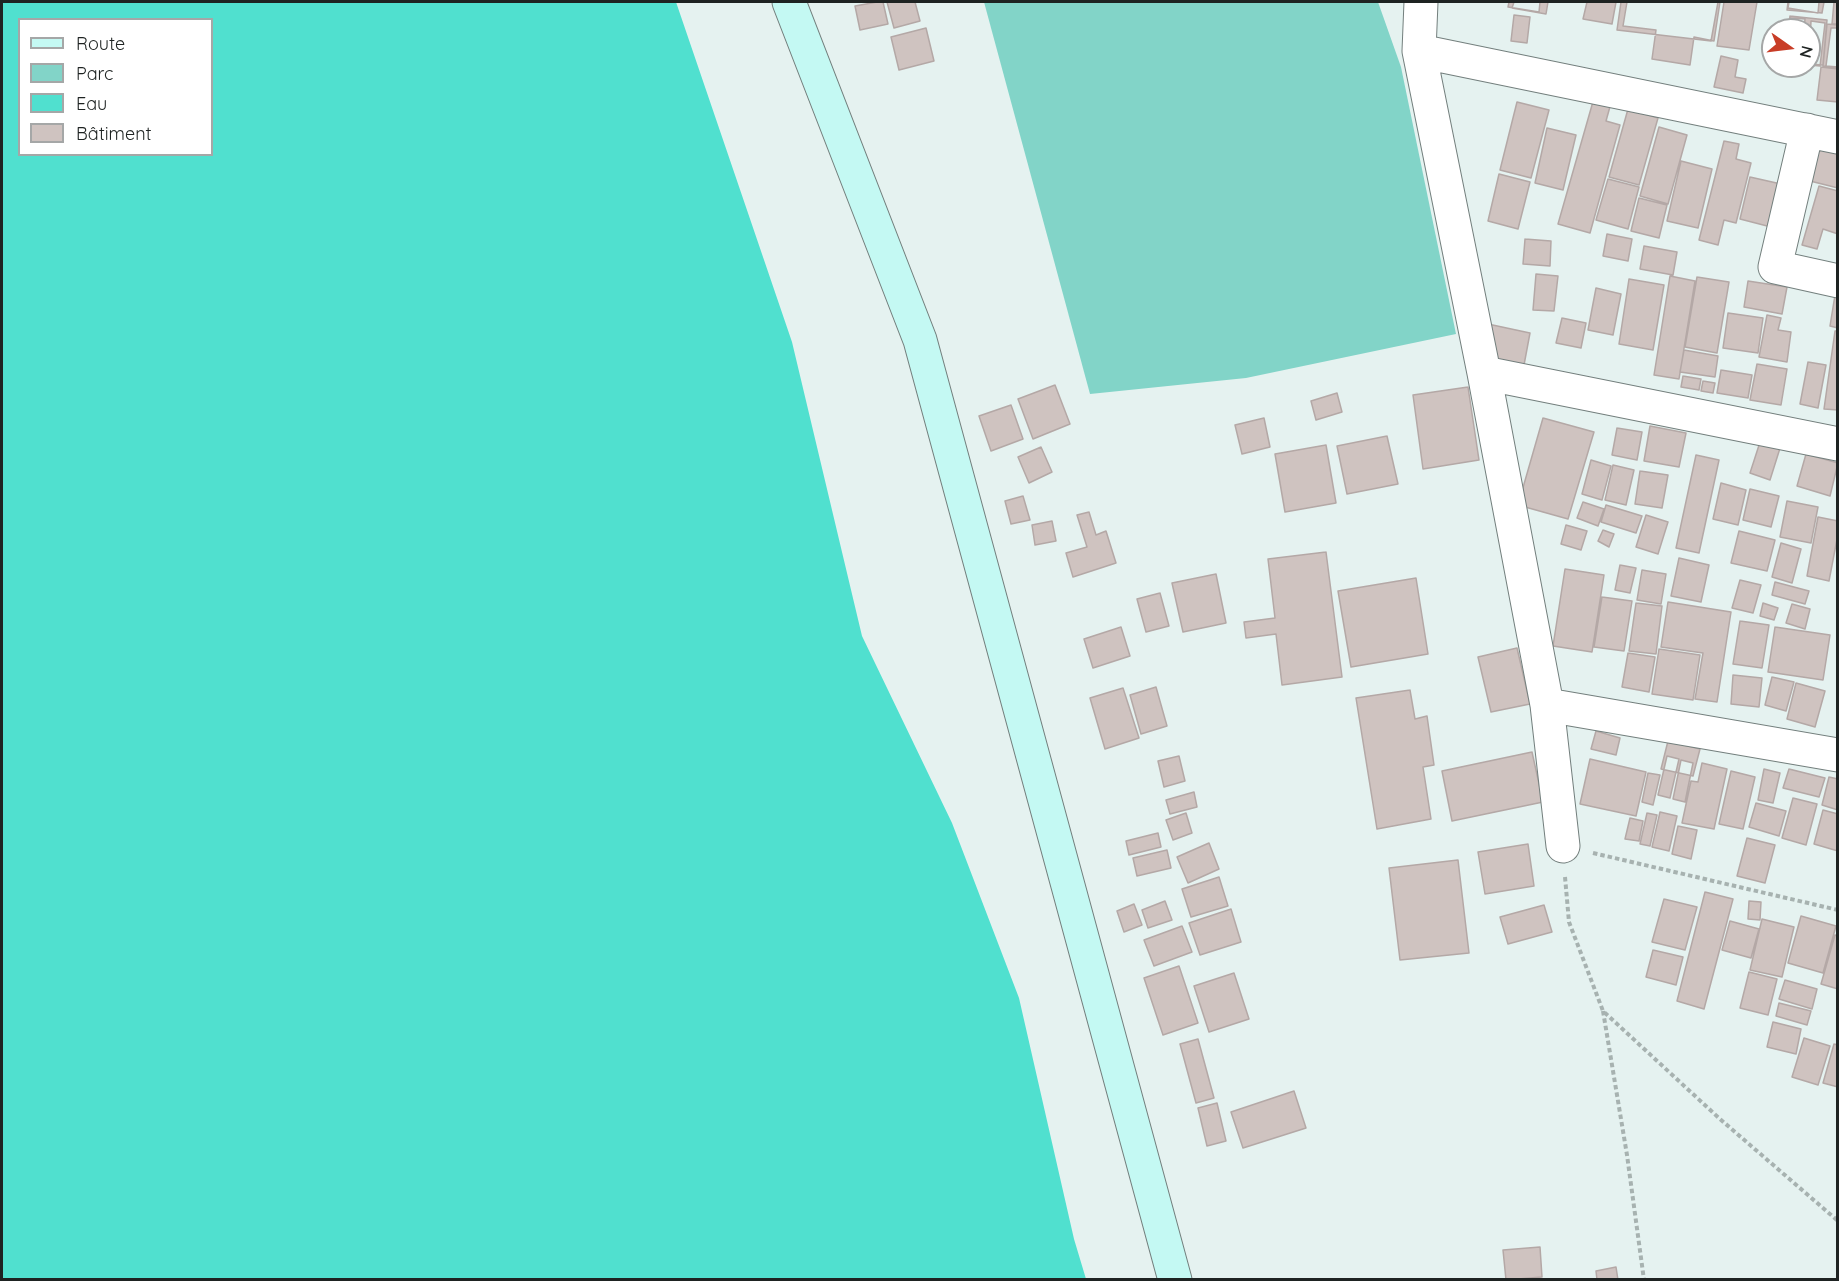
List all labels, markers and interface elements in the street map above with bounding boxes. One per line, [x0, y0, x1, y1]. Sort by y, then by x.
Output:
legend [18, 18, 213, 156]
north arrow [1761, 18, 1821, 78]
text: Route [76, 32, 125, 55]
text: N [1795, 44, 1818, 60]
text: Parc [76, 62, 113, 85]
text: Eau [76, 92, 107, 115]
text: Bâtiment [76, 122, 152, 145]

